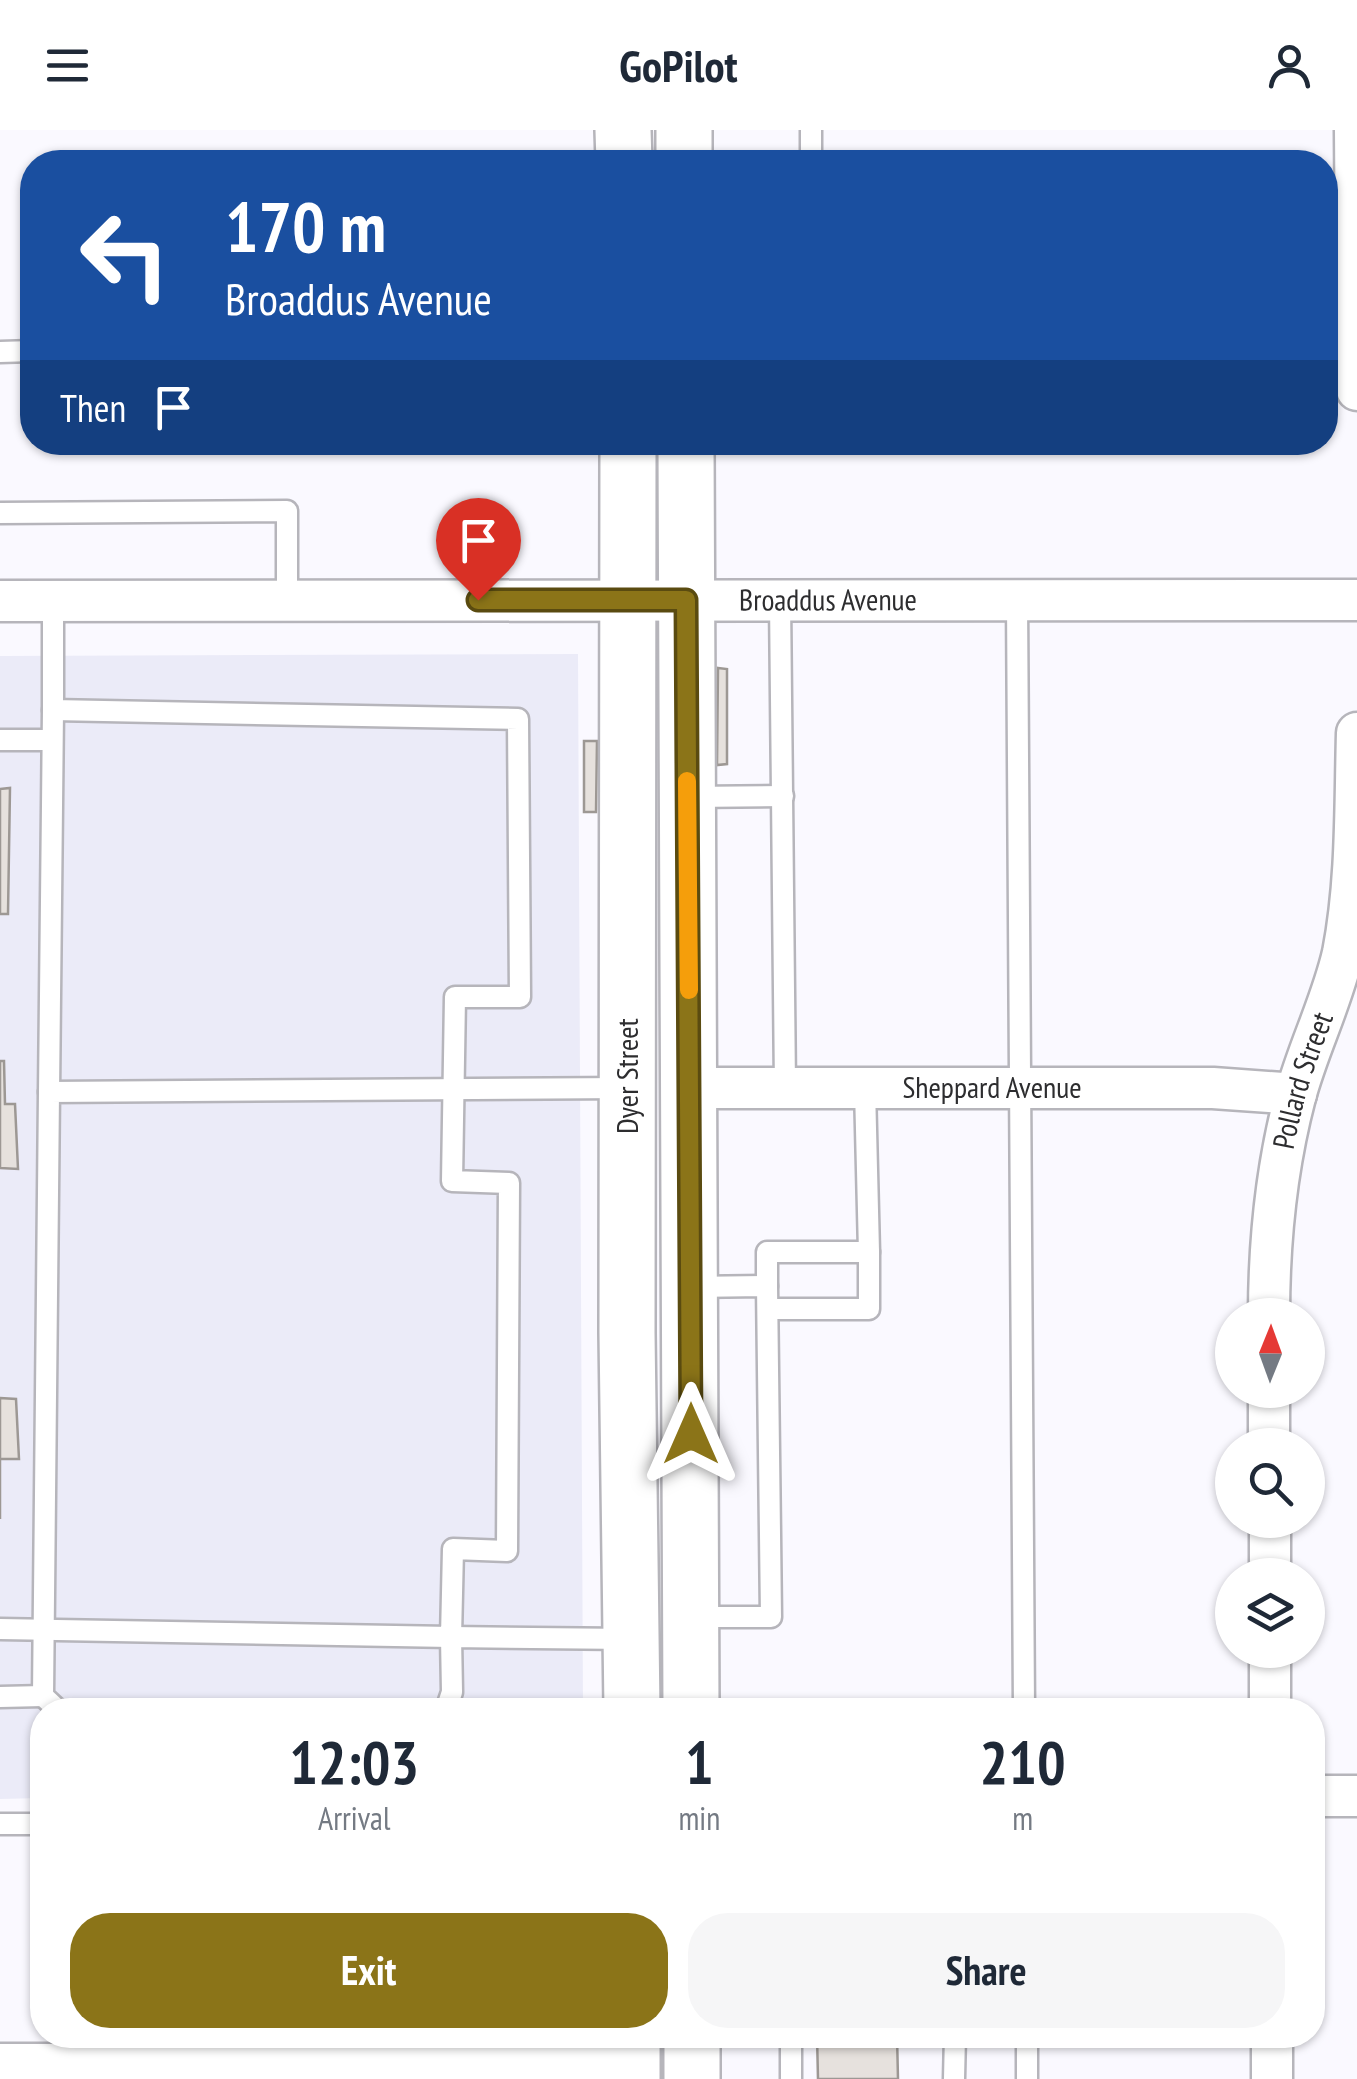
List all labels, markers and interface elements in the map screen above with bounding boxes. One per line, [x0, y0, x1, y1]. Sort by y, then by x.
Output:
text: GoPilot [619, 36, 738, 94]
icon: menu [40, 38, 95, 93]
icon: person [1262, 38, 1317, 93]
text: 170 m [225, 181, 386, 271]
icon: left [60, 190, 190, 320]
text: Broaddus Avenue [225, 269, 492, 327]
icon: arrive [146, 380, 201, 435]
text: Then [60, 383, 126, 432]
pin [436, 498, 521, 601]
icon: arrive [451, 513, 506, 568]
street label: Broaddus Avenue [739, 579, 917, 618]
street label: Pollard Street [1263, 1005, 1341, 1152]
street label: Dyer Street [607, 1017, 646, 1134]
street label: Sheppard Avenue [902, 1067, 1082, 1106]
north arrow [1215, 1298, 1325, 1408]
map controls [1215, 1298, 1325, 1668]
position arrow [639, 1382, 743, 1486]
button: search [1215, 1428, 1325, 1538]
button: layers [1215, 1558, 1325, 1668]
text: 12:03 [289, 1723, 419, 1801]
text: 1 [685, 1723, 714, 1801]
text: 210 [980, 1723, 1066, 1801]
text: Arrival [318, 1797, 390, 1839]
text: min [678, 1797, 720, 1839]
text: m [1012, 1797, 1033, 1839]
button: Exit [70, 1913, 668, 2028]
button: Share [688, 1913, 1285, 2028]

